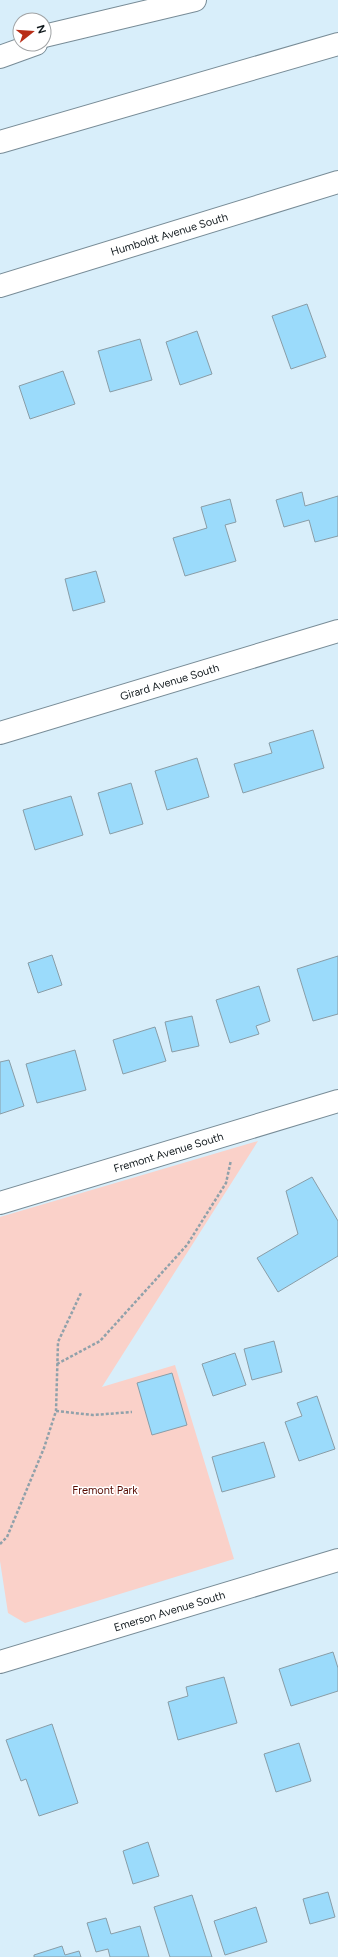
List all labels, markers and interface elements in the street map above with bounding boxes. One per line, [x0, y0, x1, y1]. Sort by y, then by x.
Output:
north arrow [12, 12, 52, 52]
text: N [34, 23, 49, 35]
street label: Humboldt Avenue South [109, 210, 230, 259]
street label: Girard Avenue South [119, 661, 221, 703]
street label: Fremont Avenue South [112, 1130, 225, 1175]
park label: Fremont Park [72, 1484, 138, 1497]
street label: Emerson Avenue South [112, 1588, 227, 1634]

